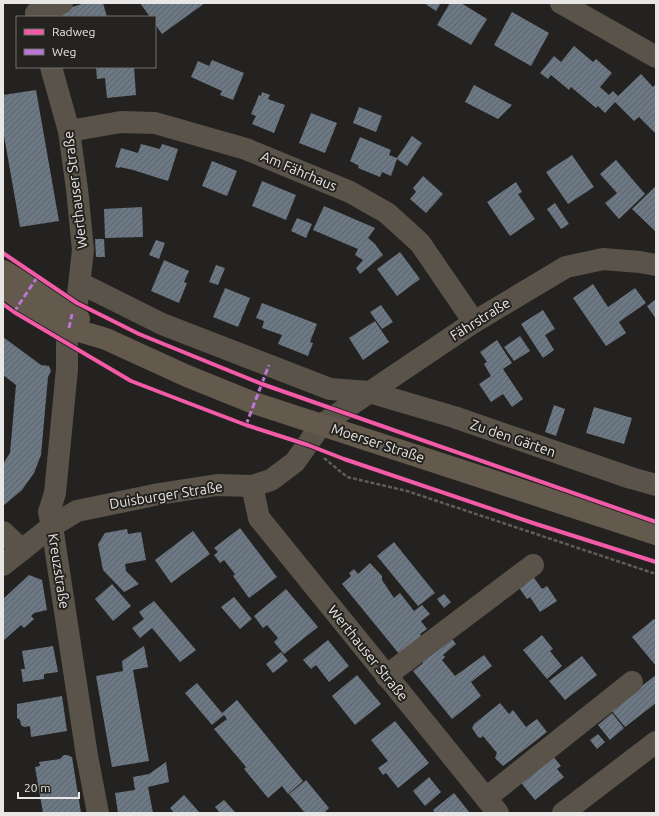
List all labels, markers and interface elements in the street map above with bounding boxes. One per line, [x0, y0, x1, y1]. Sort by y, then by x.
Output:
legend [16, 16, 156, 68]
text: Radweg [52, 25, 95, 38]
text: Weg [52, 45, 76, 58]
street label: Werthauser Straße [60, 130, 90, 250]
street label: Am Fährhaus [259, 148, 339, 194]
street label: Fährstraße [447, 294, 513, 344]
street label: Zu den Gärten [468, 416, 558, 460]
street label: Moerser Straße [329, 420, 427, 466]
street label: Duisburger Straße [108, 478, 224, 512]
street label: Kreuzstraße [45, 532, 73, 610]
street label: Werthauser Straße [325, 602, 411, 704]
scale bar [18, 774, 79, 800]
text: 20 m [24, 781, 51, 794]

